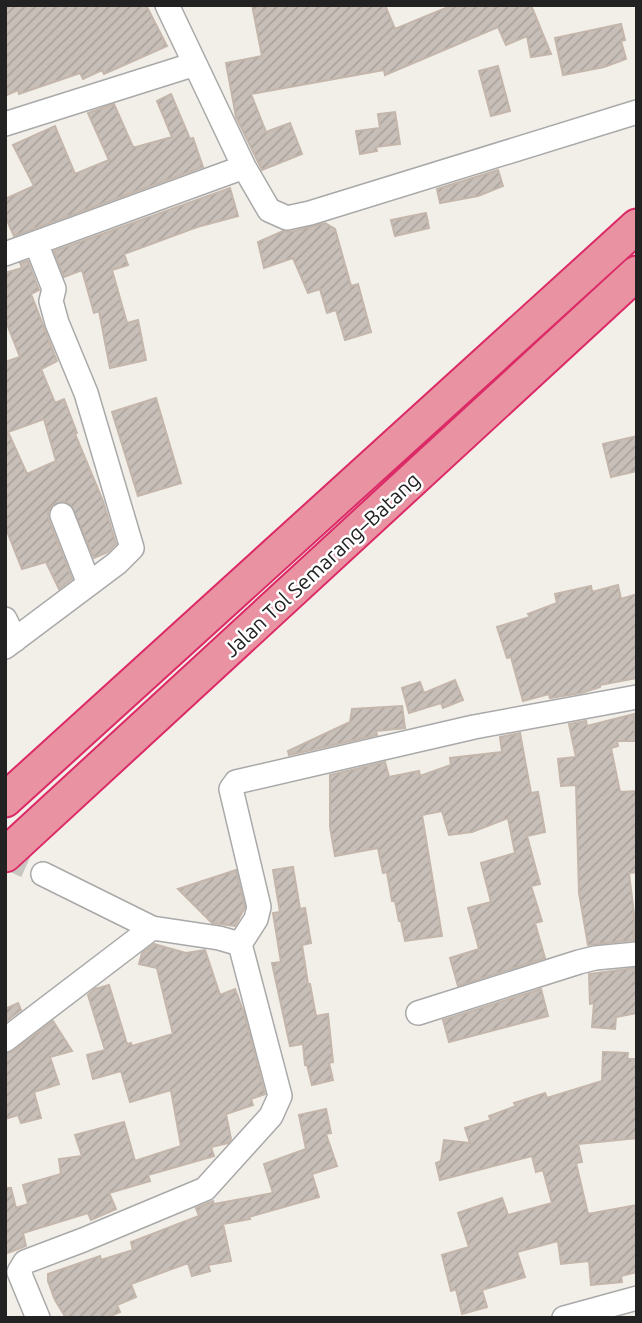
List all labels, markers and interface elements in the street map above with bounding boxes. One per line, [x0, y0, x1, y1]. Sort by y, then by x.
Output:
street label: Jalan Tol Semarang–Batang [218, 467, 424, 662]

